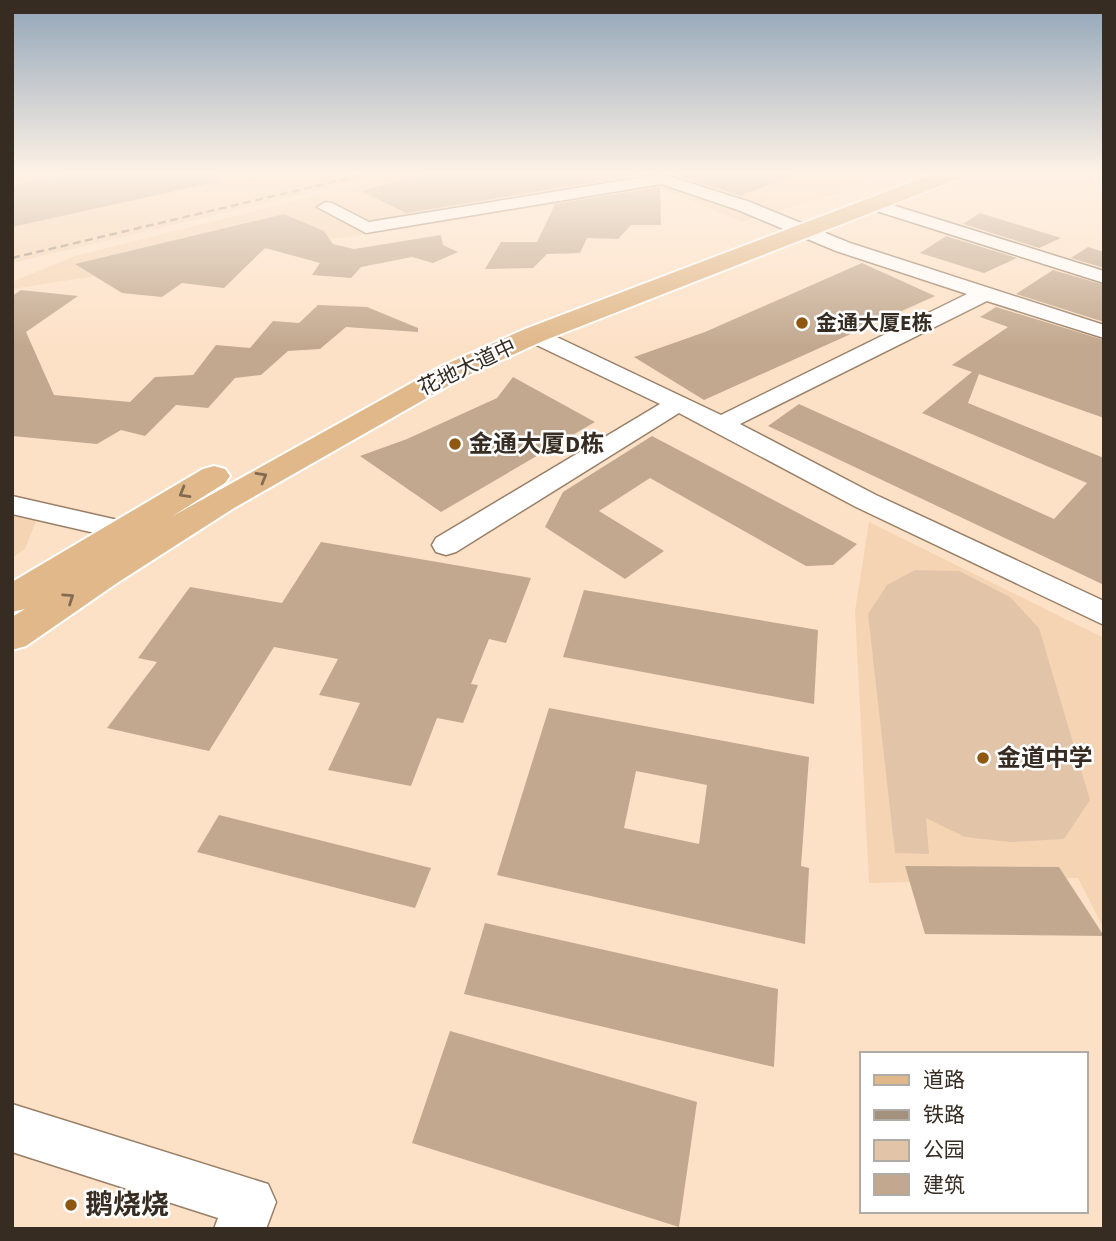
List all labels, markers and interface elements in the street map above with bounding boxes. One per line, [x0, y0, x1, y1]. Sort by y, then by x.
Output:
place label: 金通大厦E栋 [816, 308, 933, 338]
marker: 金通大厦E栋 [794, 315, 810, 331]
street label: 花地大道中 [413, 331, 521, 403]
place label: 金通大厦D栋 [469, 427, 604, 462]
marker: 金通大厦D栋 [447, 436, 463, 452]
one-way arrow [254, 472, 267, 485]
one-way arrow [179, 485, 191, 498]
one-way arrow [61, 594, 74, 606]
place label: 金道中学 [997, 741, 1093, 776]
marker: 金道中学 [975, 750, 991, 766]
legend [860, 1052, 1088, 1213]
text: 道路 [923, 1065, 965, 1095]
text: 铁路 [923, 1100, 965, 1130]
text: 公园 [923, 1135, 965, 1165]
text: 建筑 [923, 1170, 965, 1200]
place label: 鹅烧烧 [85, 1185, 169, 1225]
marker: 鹅烧烧 [63, 1197, 79, 1213]

